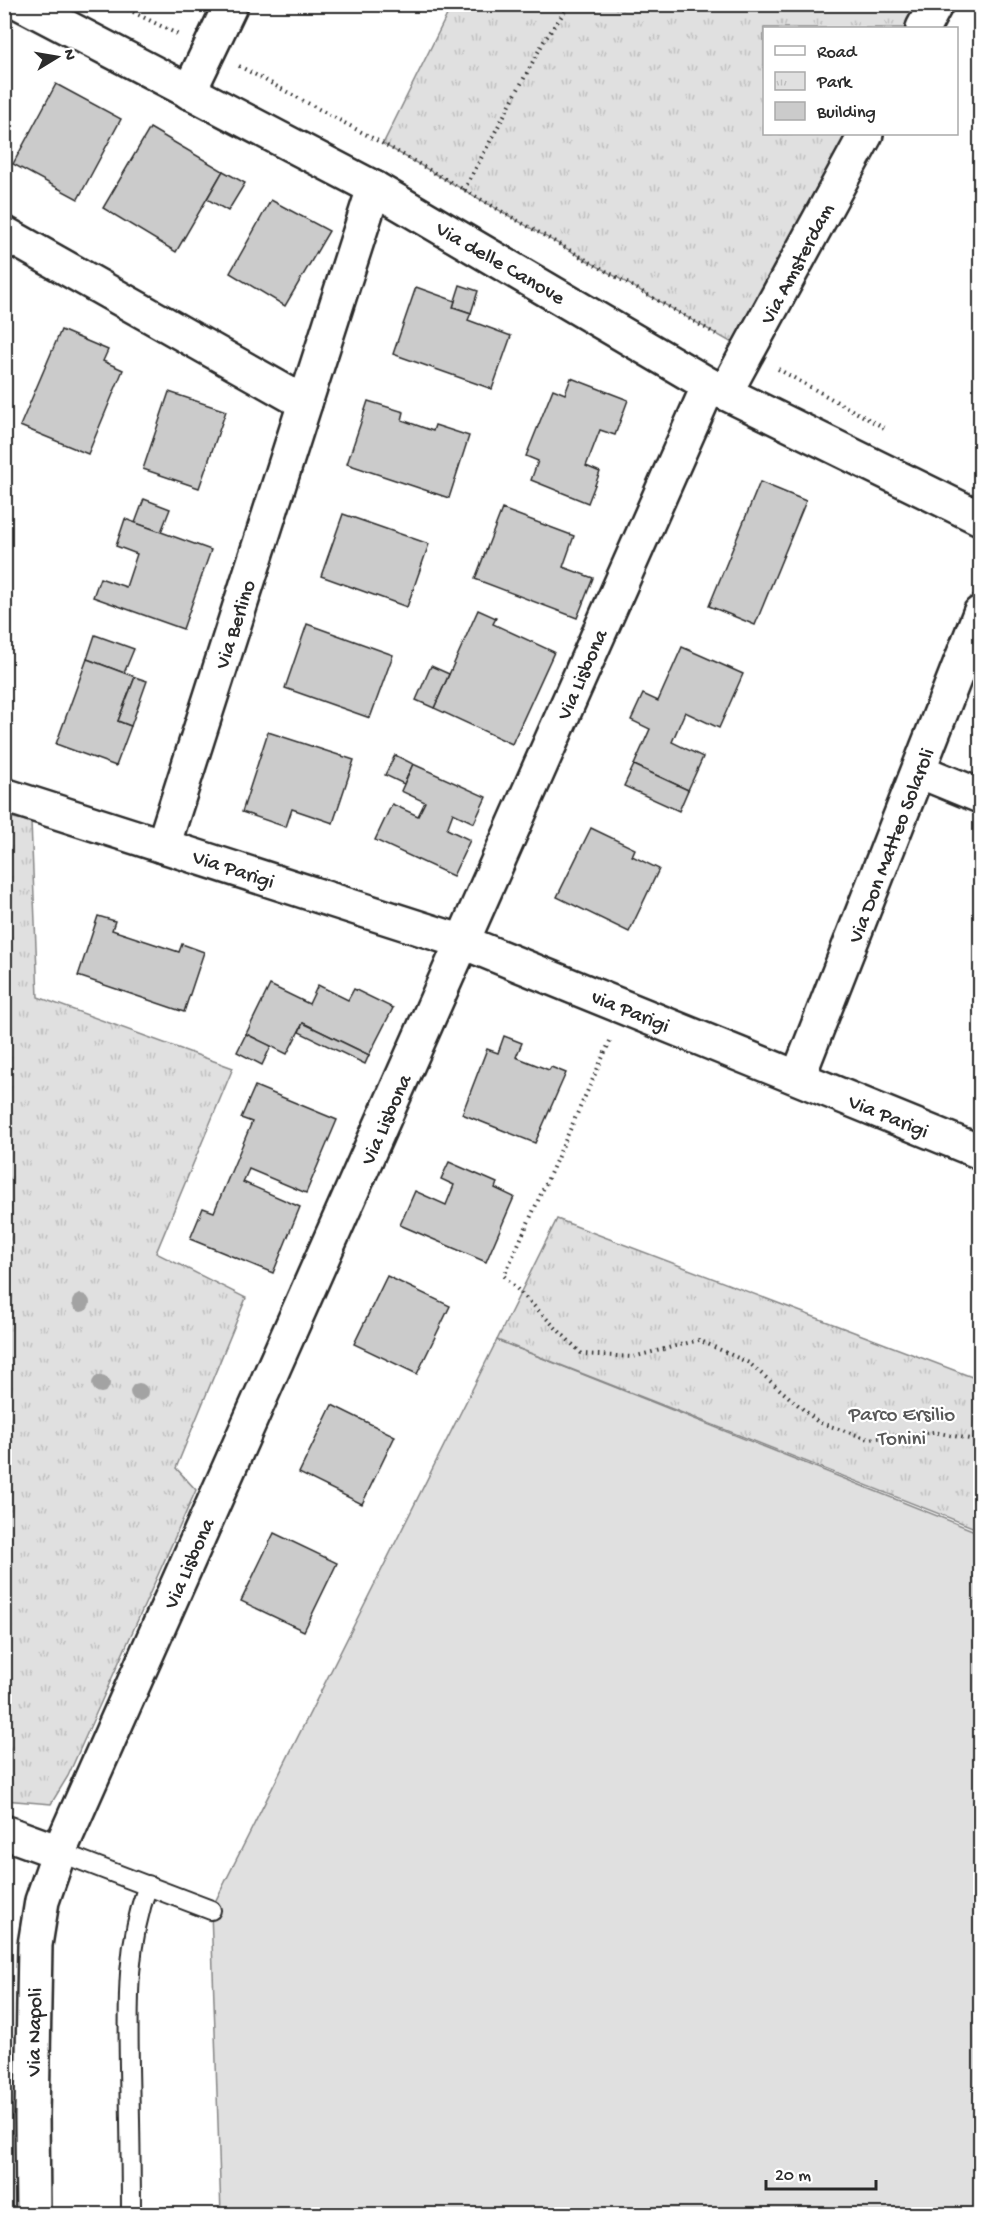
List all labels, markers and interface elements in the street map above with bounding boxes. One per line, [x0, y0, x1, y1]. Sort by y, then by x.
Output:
north arrow [27, 27, 87, 87]
legend [763, 27, 958, 135]
text: Road [817, 43, 858, 64]
text: N [58, 48, 79, 62]
text: Park [816, 73, 853, 94]
text: Building [816, 103, 876, 124]
street label: Via Amsterdam [756, 200, 842, 330]
street label: Via delle Canove [429, 217, 569, 313]
street label: Via Berlino [211, 577, 263, 674]
street label: Via Lisbona [553, 625, 616, 725]
street label: Via Don Matteo Solaroli [844, 745, 942, 948]
street label: Via Parigi [188, 846, 277, 896]
street label: via Parigi [587, 986, 672, 1040]
street label: Via Lisbona [357, 1070, 420, 1170]
street label: Via Parigi [843, 1090, 932, 1146]
park label: Parco Ersilio Tonini [848, 1404, 955, 1453]
street label: Via Lisbona [160, 1514, 223, 1614]
street label: Via Napoli [23, 1988, 50, 2078]
scale bar [766, 2153, 876, 2191]
text: 20 m [775, 2166, 811, 2187]

